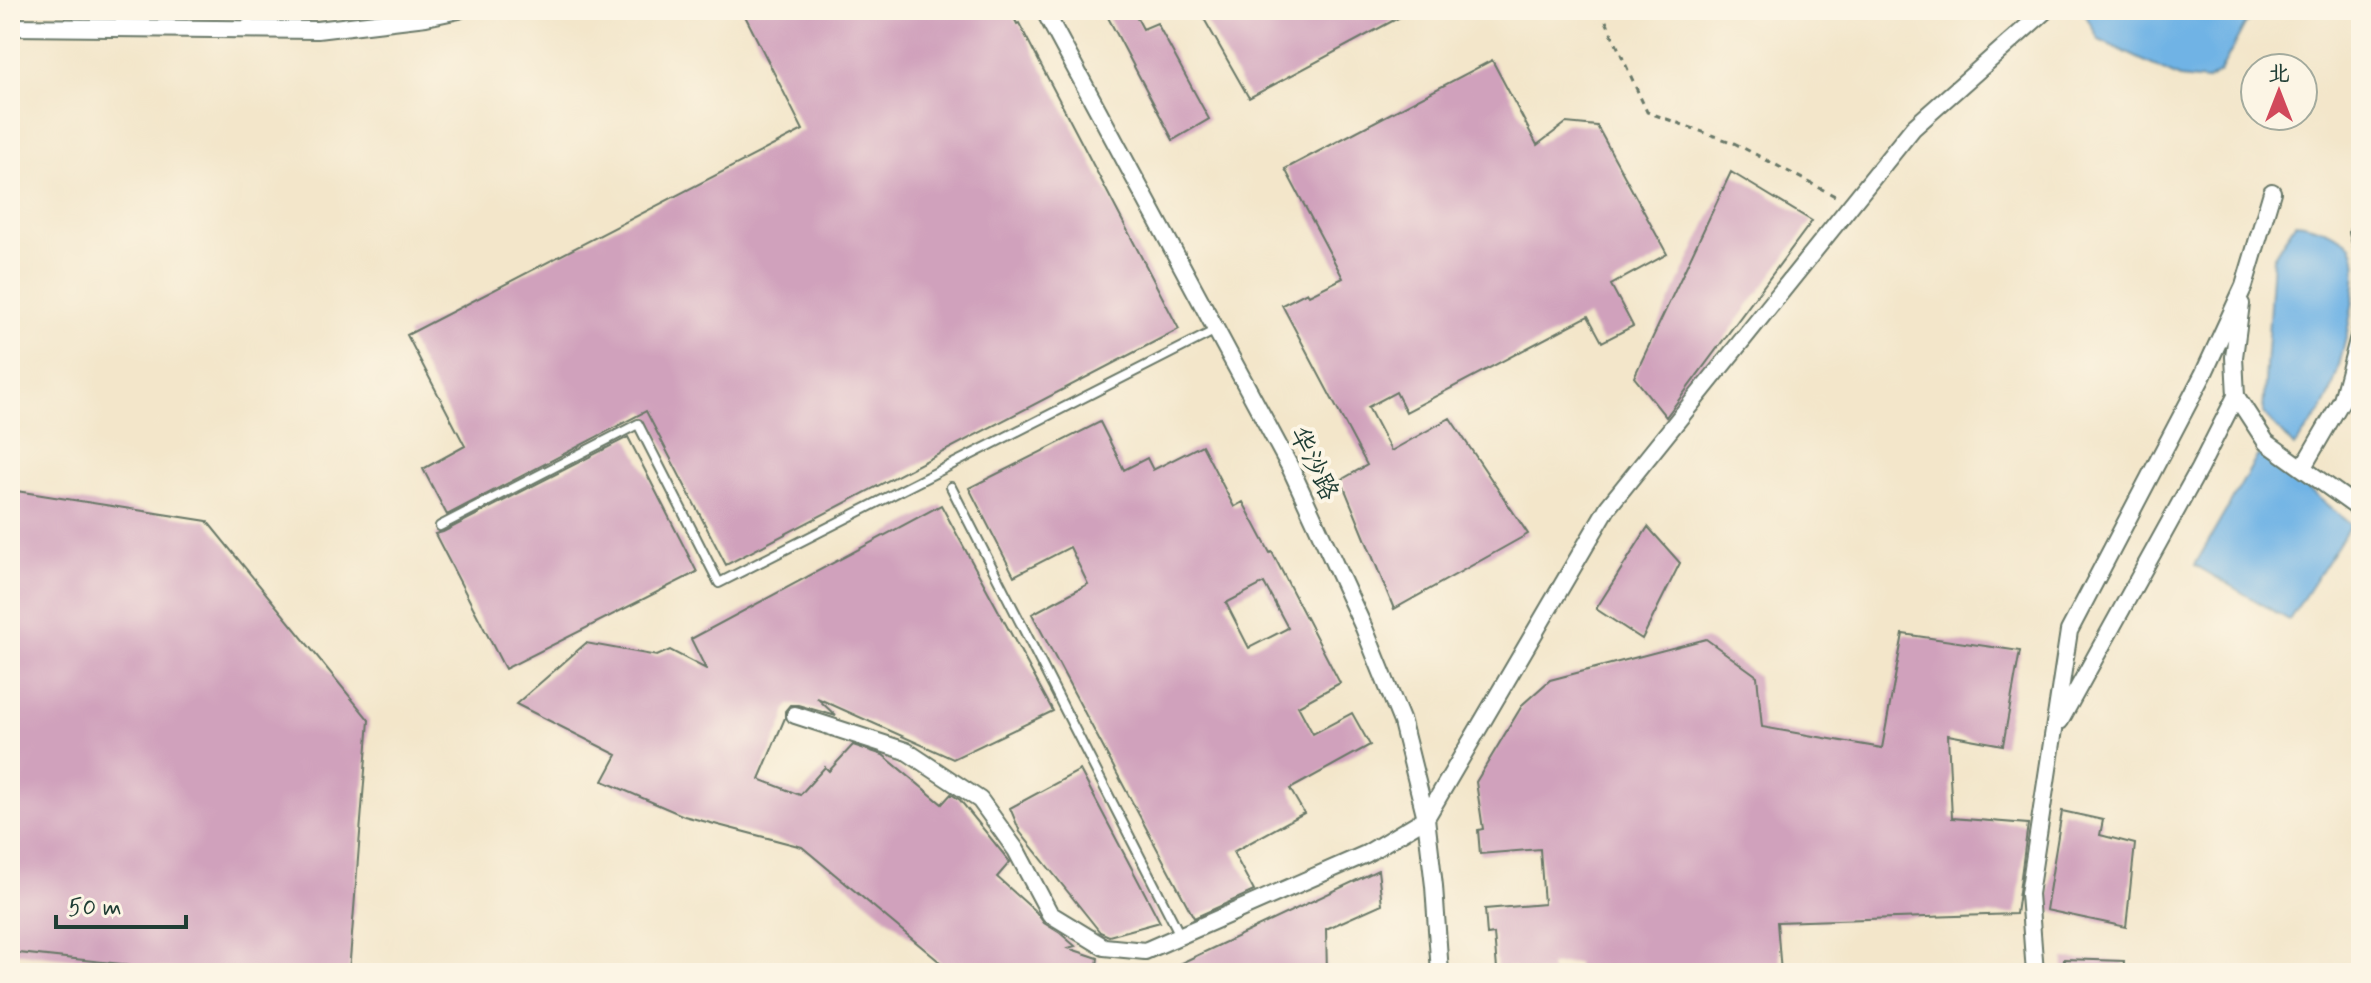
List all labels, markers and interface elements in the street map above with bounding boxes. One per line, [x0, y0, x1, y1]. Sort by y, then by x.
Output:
north arrow [2239, 52, 2319, 132]
text: 北 [2268, 60, 2290, 88]
street label: 华沙路 [1281, 421, 1345, 507]
scale bar [56, 879, 186, 929]
text: 50 m [68, 893, 122, 924]

